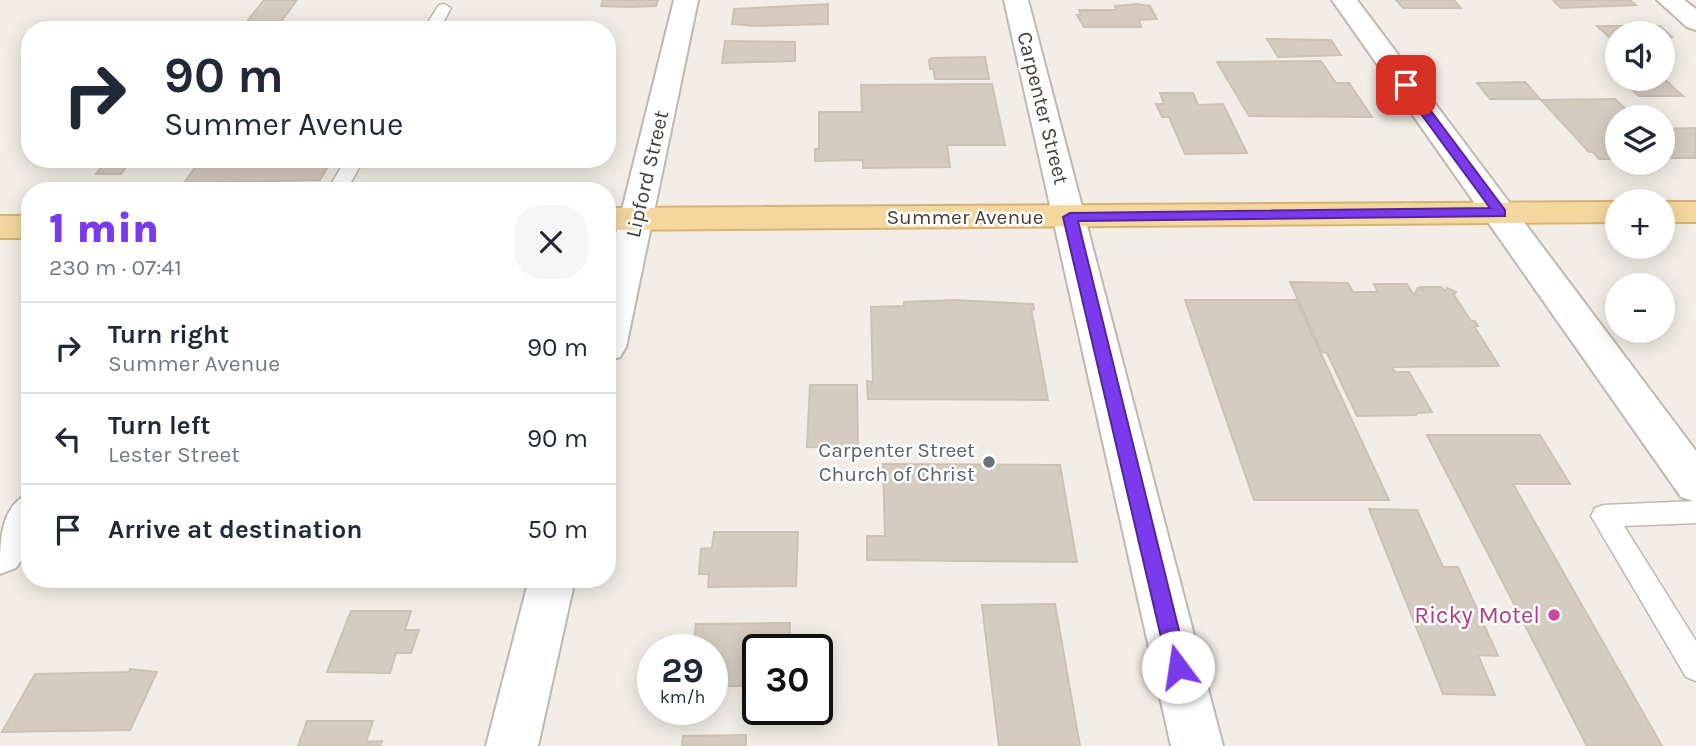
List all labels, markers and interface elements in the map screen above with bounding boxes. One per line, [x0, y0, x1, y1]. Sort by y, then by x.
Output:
map controls [1605, 21, 1675, 343]
button: sound [1605, 21, 1675, 91]
street label: Carpenter Street [1012, 29, 1074, 187]
text: 90 m [164, 47, 284, 104]
icon: right [49, 49, 140, 140]
pin [1376, 55, 1436, 115]
icon: arrive [1387, 66, 1425, 104]
button: layers [1605, 105, 1675, 175]
text: Summer Avenue [164, 106, 404, 143]
street label: Lipford Street [621, 108, 673, 240]
button: + [1605, 189, 1675, 259]
text: 1 min [49, 203, 159, 253]
button: close [514, 205, 588, 279]
street label: Summer Avenue [886, 205, 1044, 229]
text: 230 m · 07:41 [49, 254, 182, 281]
button: − [1605, 273, 1675, 343]
text: Turn right [108, 319, 229, 350]
icon: right [49, 329, 87, 367]
text: 90 m [527, 332, 588, 363]
text: Summer Avenue [108, 350, 280, 377]
text: Turn left [108, 410, 210, 441]
icon: left [49, 420, 87, 458]
text: 90 m [527, 423, 588, 454]
place label: Carpenter Street Church of Christ [818, 438, 975, 486]
text: Lester Street [108, 441, 240, 468]
marker: Carpenter Street Church of Christ [981, 454, 997, 470]
icon: arrive [49, 511, 87, 549]
text: Arrive at destination [108, 514, 362, 545]
text: 50 m [527, 514, 588, 545]
place label: Ricky Motel [1414, 601, 1540, 629]
marker: Ricky Motel [1546, 607, 1562, 623]
position arrow [1141, 630, 1215, 704]
speed limit sign: 30 [742, 634, 833, 725]
text: 29 [661, 650, 704, 691]
text: km/h [660, 686, 705, 708]

